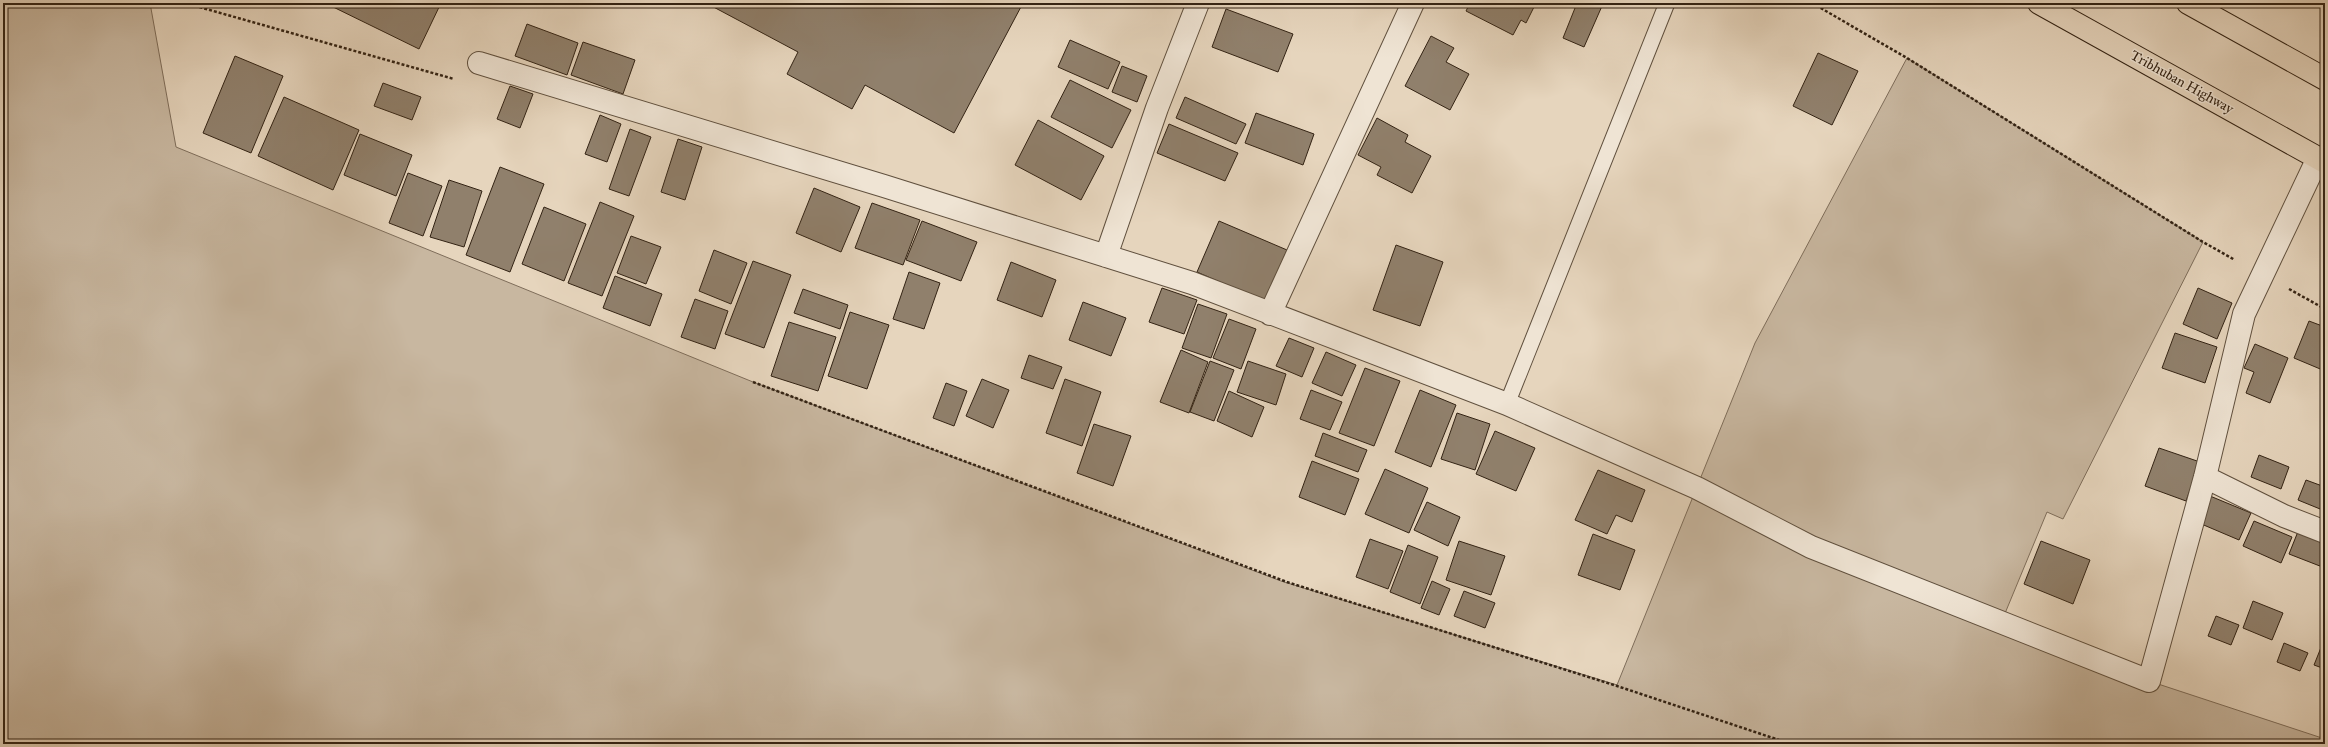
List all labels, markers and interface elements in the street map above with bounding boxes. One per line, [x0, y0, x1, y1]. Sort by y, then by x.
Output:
street label: Tribhuban Highway [2128, 47, 2237, 118]

